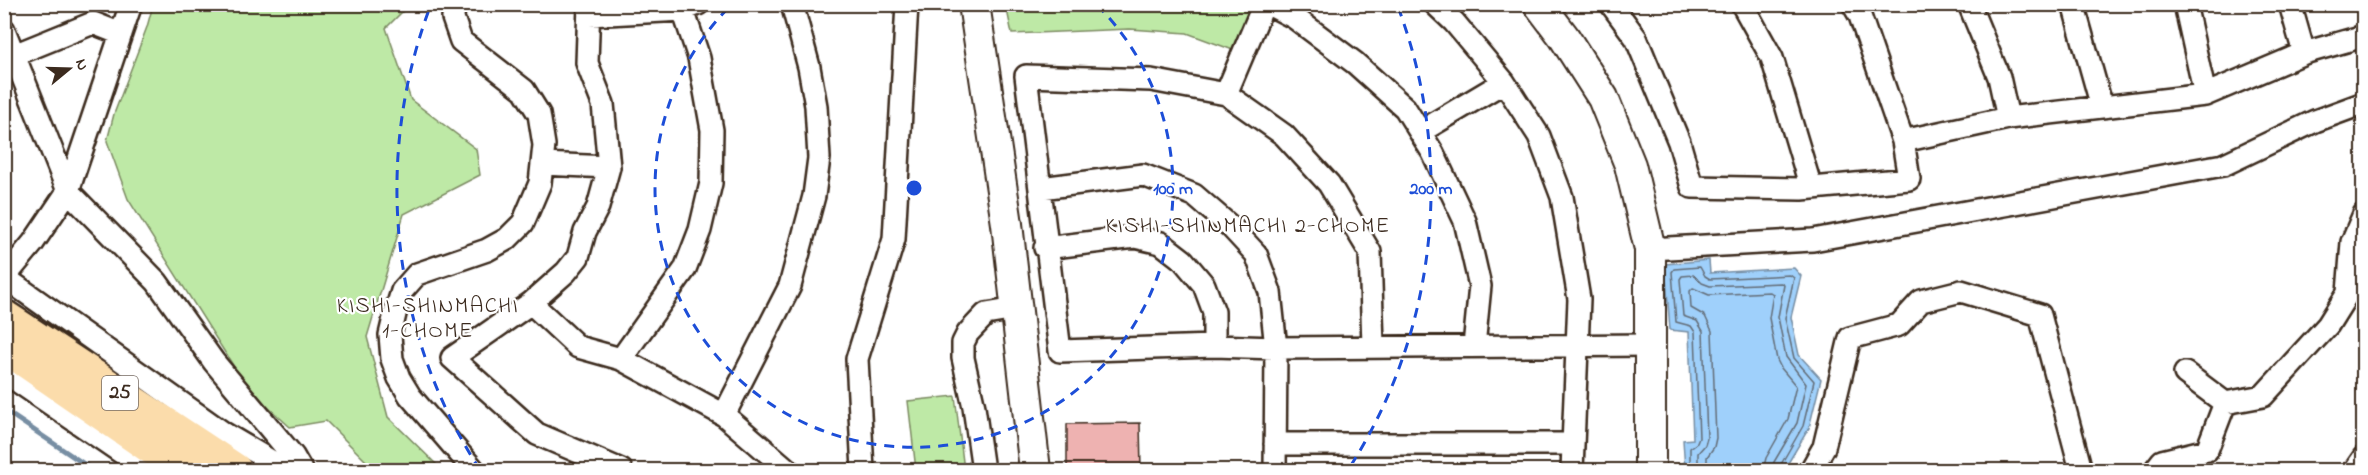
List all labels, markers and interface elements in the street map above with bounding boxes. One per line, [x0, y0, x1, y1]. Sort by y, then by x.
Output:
north arrow [39, 39, 99, 99]
text: N [68, 56, 94, 74]
text: 100 m [1153, 177, 1193, 203]
text: 200 m [1409, 177, 1453, 203]
centre of rings [904, 178, 924, 198]
district label: KISHI-SHINMACHI 2-CHOME [1105, 211, 1391, 243]
district label: KISHI-SHINMACHI 1-CHOME [337, 291, 519, 348]
road number: 25 [102, 376, 138, 410]

